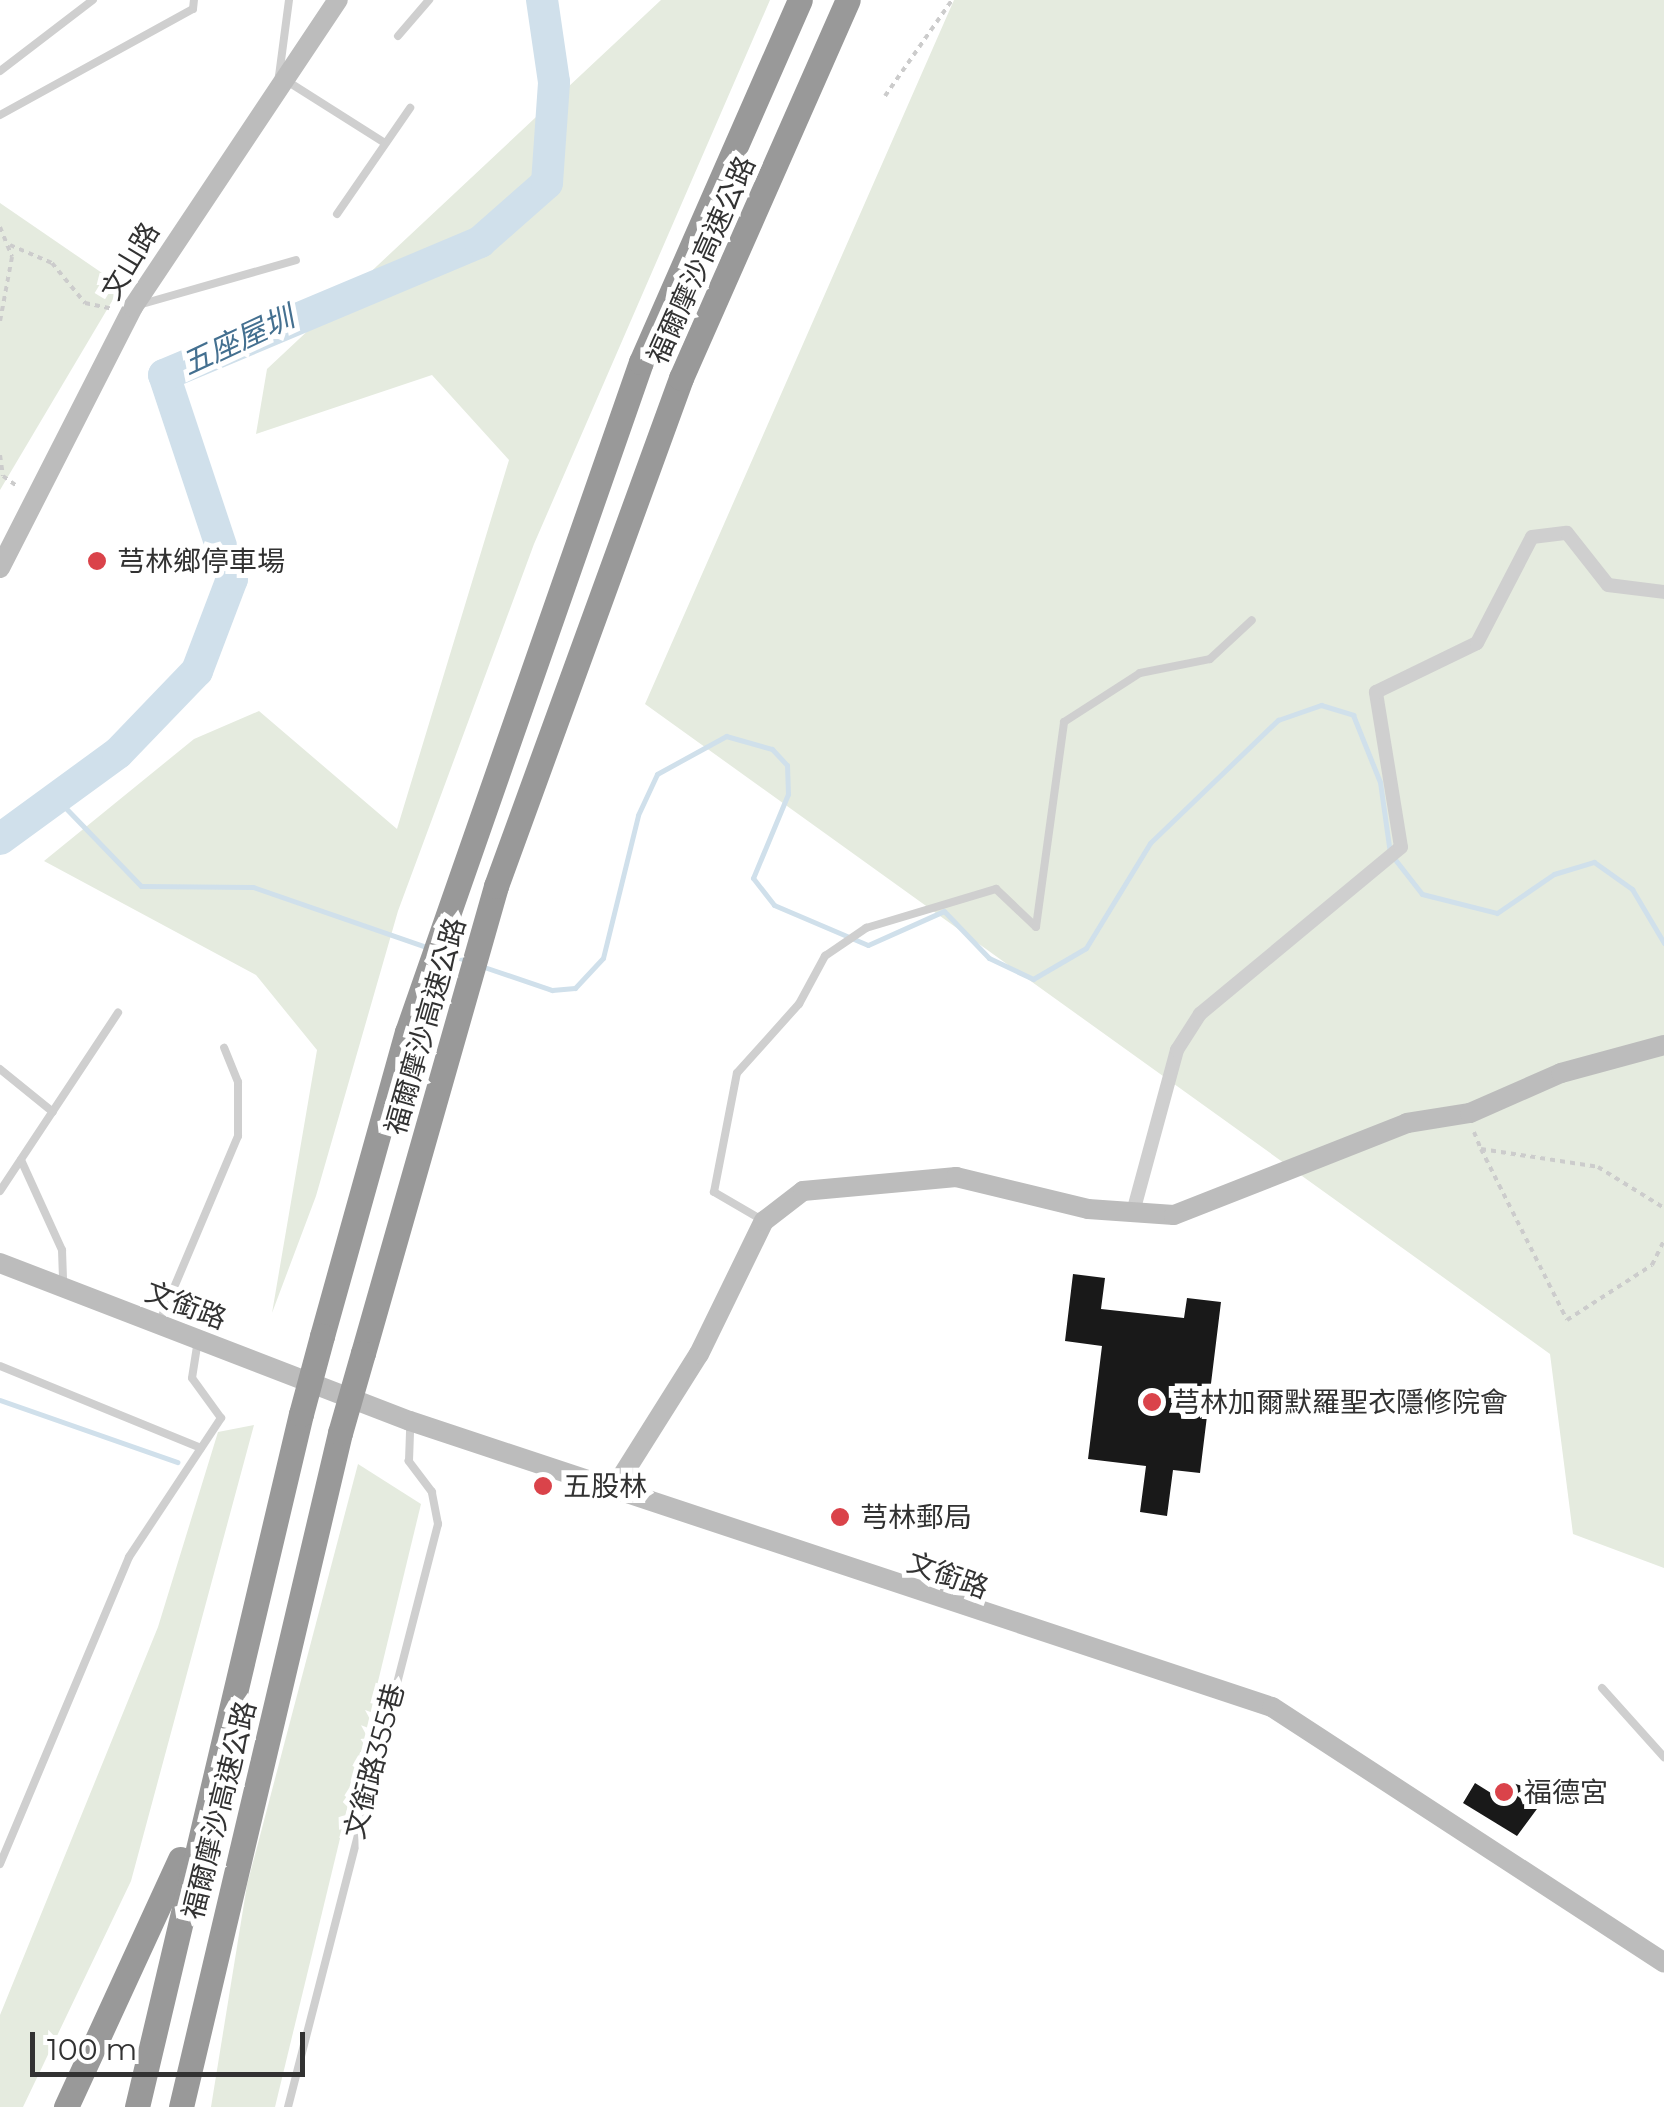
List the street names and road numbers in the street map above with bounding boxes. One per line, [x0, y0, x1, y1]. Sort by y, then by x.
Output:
street label: 福爾摩沙高速公路 [640, 151, 762, 369]
street label: 文山路 [94, 216, 166, 306]
street label: 福爾摩沙高速公路 [378, 914, 472, 1138]
street label: 文銜路 [141, 1274, 231, 1336]
street label: 文銜路 [903, 1545, 993, 1605]
street label: 文銜路355巷 [337, 1680, 411, 1842]
street label: 福爾摩沙高速公路 [176, 1697, 262, 1923]

